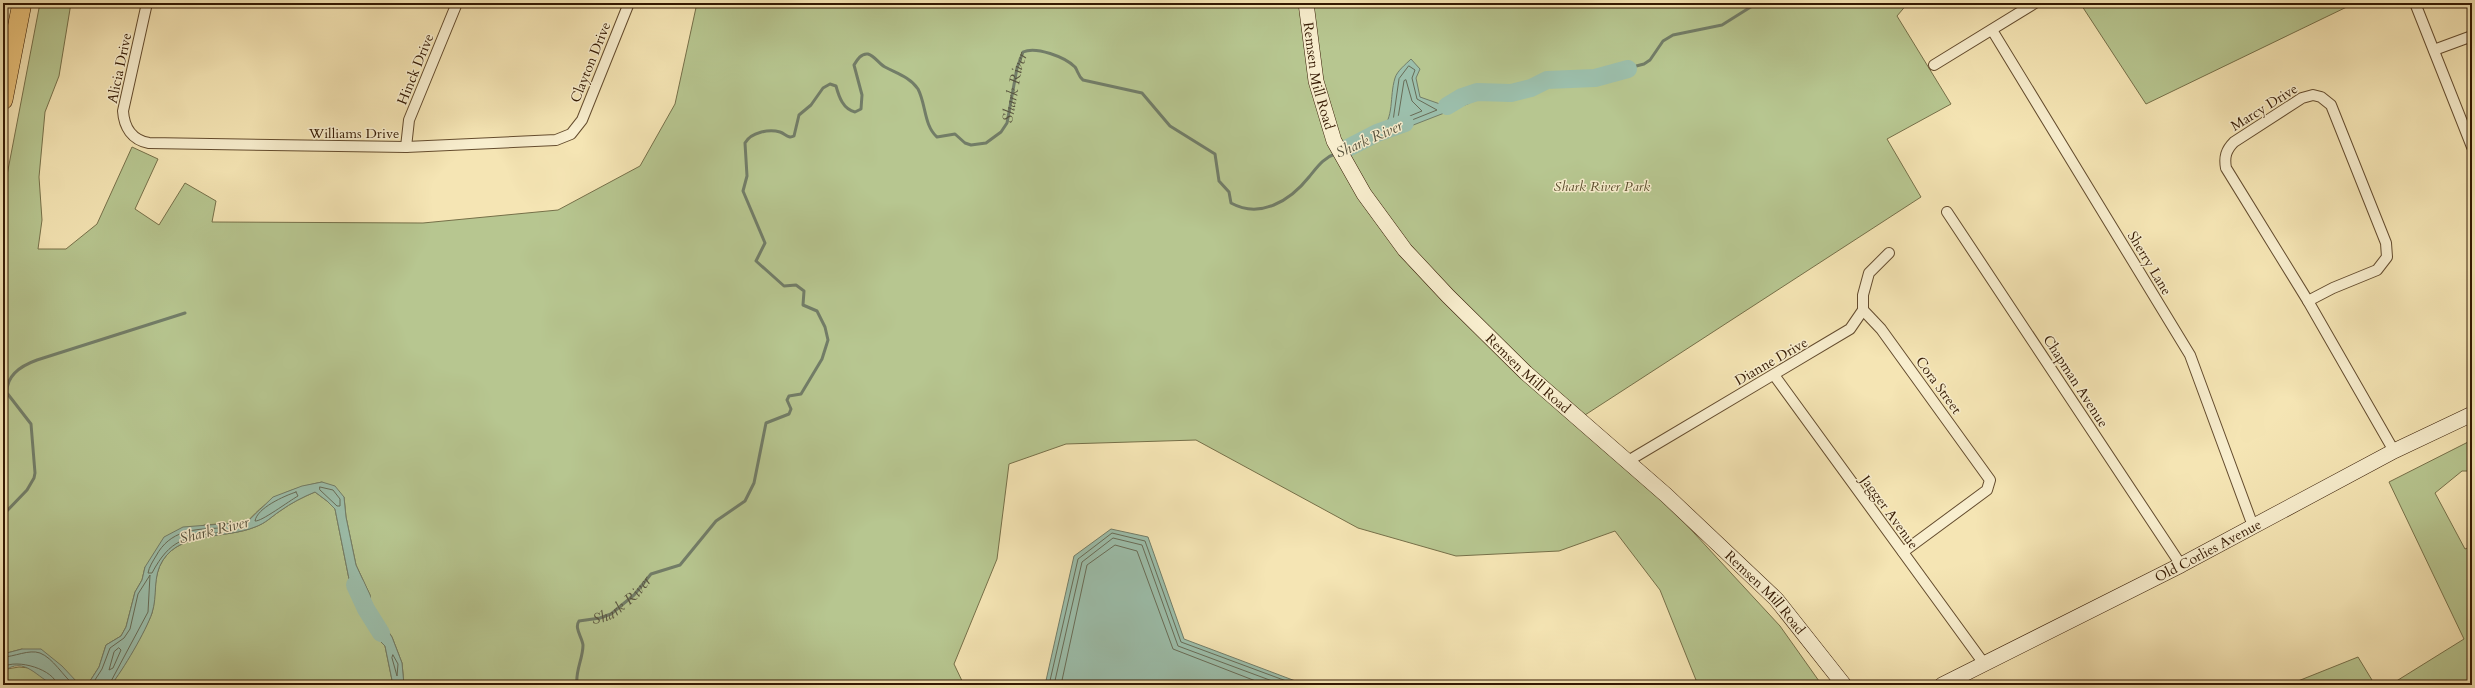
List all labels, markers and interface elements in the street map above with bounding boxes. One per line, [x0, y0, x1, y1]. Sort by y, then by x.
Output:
street label: Clayton Drive [566, 19, 615, 105]
street label: Remsen Mill Road [1299, 21, 1339, 132]
street label: Alicia Drive [103, 31, 136, 105]
street label: Hinck Drive [393, 31, 438, 108]
water label: Shark River [997, 48, 1032, 124]
street label: Marcy Drive [2227, 79, 2301, 136]
water label: Shark River [1332, 115, 1407, 163]
street label: Williams Drive [308, 124, 399, 143]
park label: Shark River Park [1554, 177, 1650, 196]
street label: Sherry Lane [2123, 228, 2176, 299]
street label: Remsen Mill Road [1481, 329, 1575, 418]
street label: Chapman Avenue [2039, 331, 2113, 431]
street label: Dianne Drive [1731, 333, 1811, 390]
street label: Cora Street [1911, 353, 1966, 418]
street label: Jagger Avenue [1855, 470, 1923, 553]
water label: Shark River [177, 511, 252, 548]
street label: Old Corlies Avenue [2152, 515, 2265, 587]
street label: Remsen Mill Road [1720, 546, 1810, 639]
water label: Shark River [591, 571, 656, 629]

